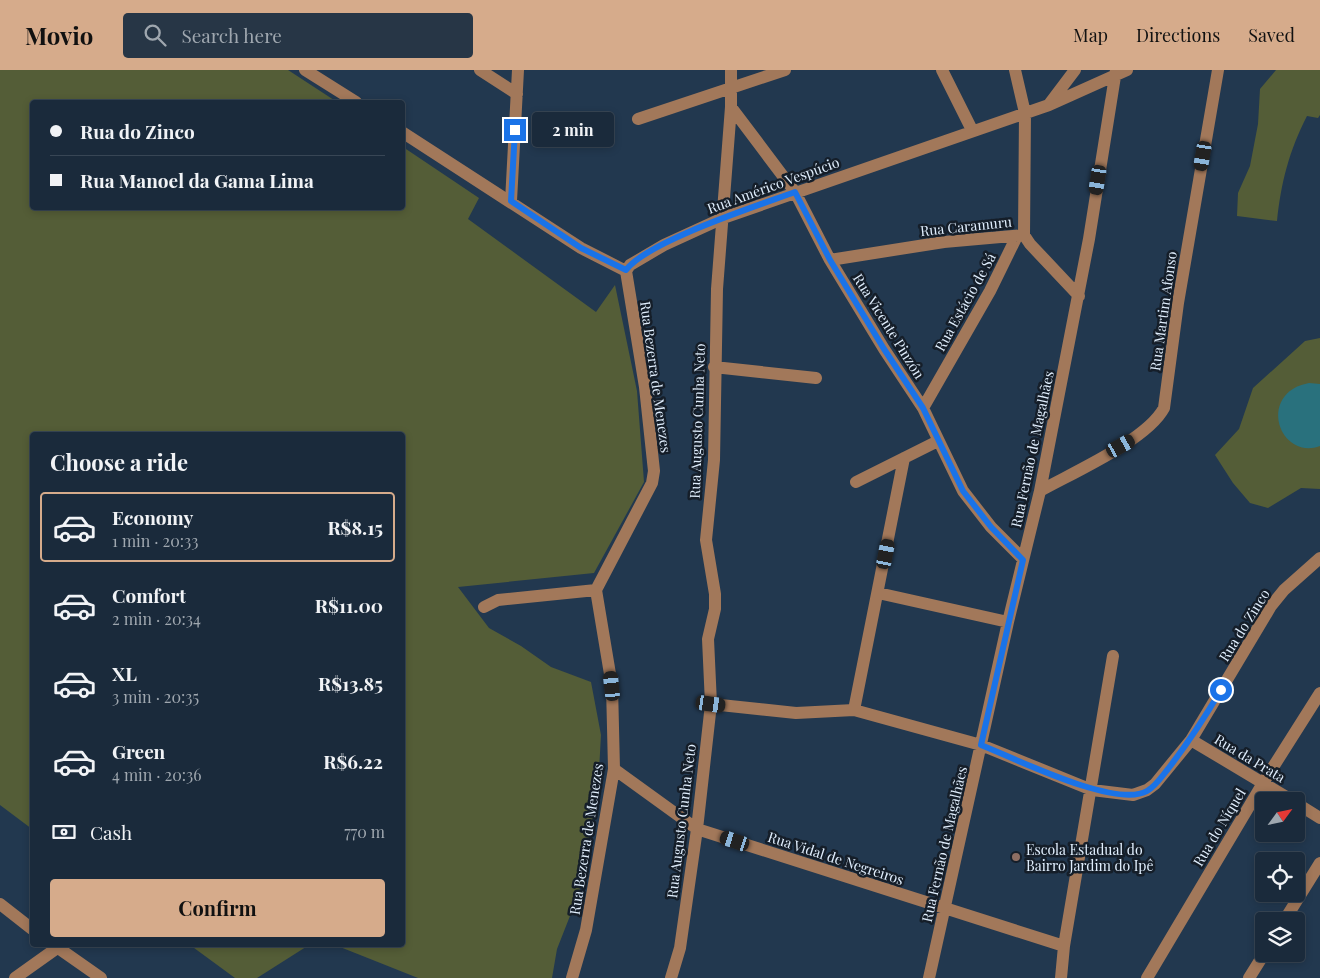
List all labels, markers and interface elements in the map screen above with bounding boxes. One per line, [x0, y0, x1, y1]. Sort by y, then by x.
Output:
search box [123, 13, 473, 58]
text: Movio [25, 19, 93, 51]
icon: search [141, 21, 169, 49]
text: Search here [181, 22, 282, 48]
text: Map [1073, 23, 1108, 47]
text: Directions [1136, 23, 1220, 47]
text: Saved [1248, 23, 1295, 47]
callout: 2 min [532, 112, 615, 148]
text: Rua do Zinco [80, 118, 195, 144]
route end [504, 119, 526, 141]
text: 2 min [552, 119, 594, 140]
car [1193, 140, 1212, 172]
street label: Rua Américo Vespúcio [704, 152, 842, 218]
car [1088, 164, 1107, 196]
text: Rua Manoel da Gama Lima [80, 167, 314, 193]
street label: Rua Caramuru [919, 212, 1013, 240]
street label: Rua Estácio de Sá [930, 249, 1000, 354]
street label: Rua Martim Afonso [1145, 250, 1181, 372]
street label: Rua Vicente Pinzón [849, 270, 929, 383]
street label: Rua Bezerra de Menezes [636, 300, 676, 454]
street label: Rua Augusto Cunha Neto [685, 343, 709, 499]
street label: Rua Fernão de Magalhães [1006, 369, 1058, 529]
car [1104, 432, 1137, 460]
text: Choose a ride [50, 447, 188, 477]
text: Economy [112, 504, 193, 530]
icon: car [52, 505, 97, 550]
text: R$8.15 [327, 514, 383, 540]
text: 1 min · 20:33 [112, 530, 199, 551]
car [875, 538, 896, 570]
text: Comfort [112, 582, 186, 608]
icon: car [52, 583, 97, 628]
street label: Rua do Zinco [1214, 585, 1274, 665]
text: R$11.00 [315, 592, 383, 618]
text: 2 min · 20:34 [112, 608, 201, 629]
text: XL [112, 660, 137, 686]
icon: car [52, 661, 97, 706]
text: R$13.85 [318, 670, 383, 696]
car [602, 670, 621, 702]
route start [1210, 679, 1232, 701]
text: 3 min · 20:35 [112, 686, 199, 707]
car [695, 694, 726, 714]
street label: Rua da Prata [1211, 729, 1289, 787]
text: Green [112, 738, 165, 764]
icon: car [52, 739, 97, 784]
street label: Rua Augusto Cunha Neto [662, 742, 700, 899]
text: R$6.22 [323, 748, 383, 774]
street label: Rua Bezerra de Menezes [565, 762, 607, 916]
text: 4 min · 20:36 [112, 764, 202, 785]
street label: Rua Fernão de Magalhães [917, 764, 971, 924]
street label: Rua do Níquel [1188, 785, 1250, 869]
north arrow [1255, 792, 1305, 842]
map controls [1255, 792, 1305, 962]
icon: cash [50, 818, 78, 846]
text: Cash [90, 819, 132, 845]
text: 770 m [344, 821, 385, 842]
street label: Rua Vidal de Negreiros [766, 827, 906, 889]
car [718, 829, 751, 853]
place label: Escola Estadual do Bairro Jardim do Ipê [1026, 840, 1154, 875]
marker: Escola Estadual do Bairro Jardim do Ipê [1010, 851, 1022, 863]
button: locate [1255, 852, 1305, 902]
button: Confirm [50, 879, 385, 937]
button: layers [1255, 912, 1305, 962]

